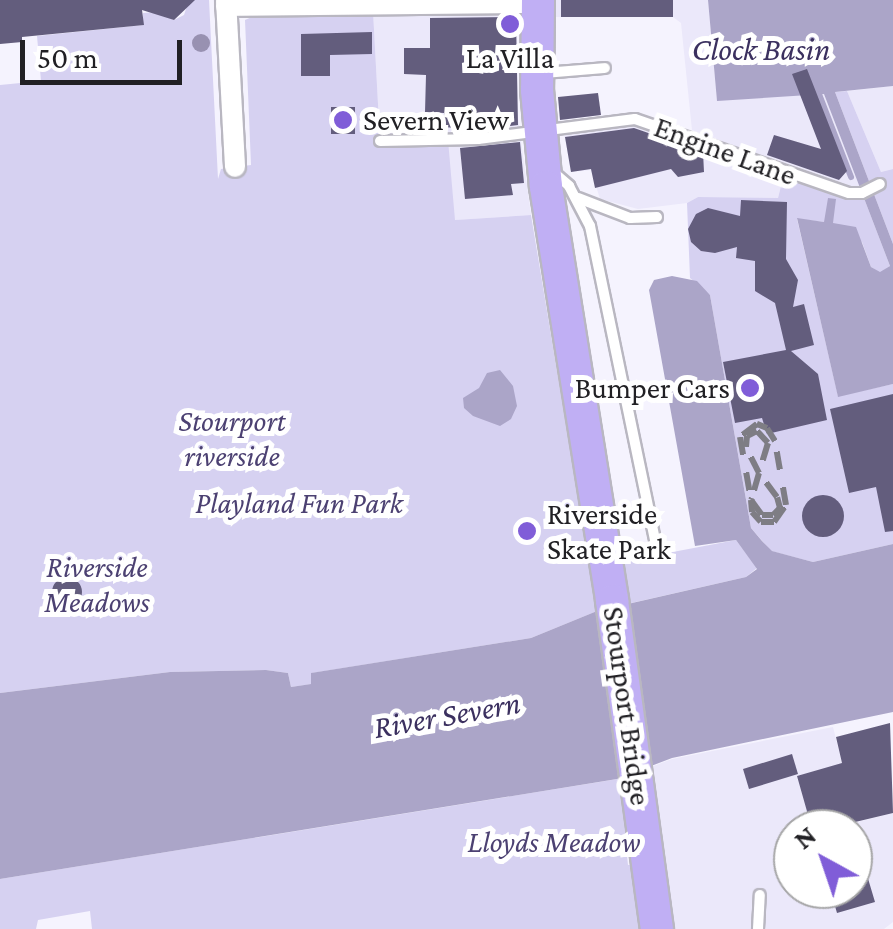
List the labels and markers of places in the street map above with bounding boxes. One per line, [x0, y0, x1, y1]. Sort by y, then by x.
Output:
marker: La Villa [499, 13, 521, 35]
place label: La Villa [466, 40, 554, 76]
place label: Severn View [363, 102, 509, 138]
marker: Severn View [332, 109, 354, 131]
place label: Bumper Cars [575, 370, 730, 406]
marker: Bumper Cars [739, 377, 761, 399]
place label: Riverside Skate Park [547, 496, 671, 566]
marker: Riverside Skate Park [516, 520, 538, 542]

